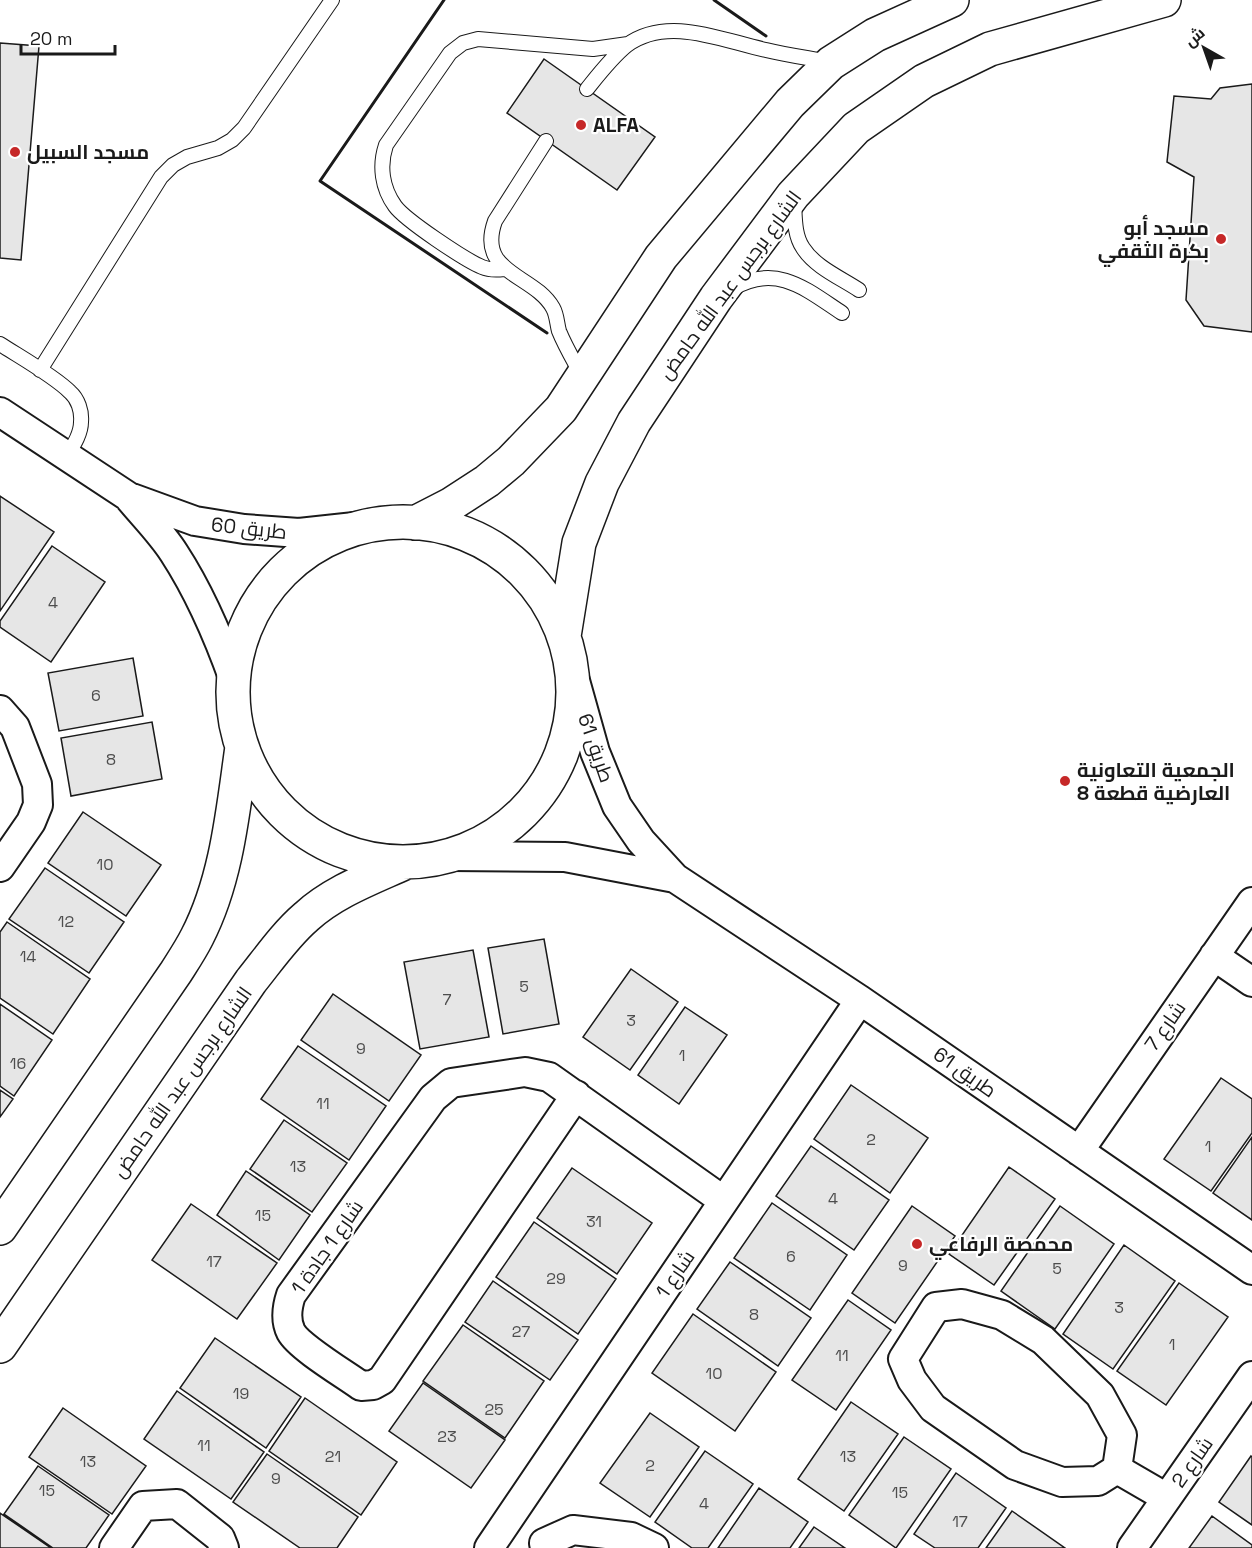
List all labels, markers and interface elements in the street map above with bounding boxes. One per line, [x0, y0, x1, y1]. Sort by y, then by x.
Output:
scale bar [21, 18, 116, 56]
north arrow [1174, 18, 1234, 78]
text: ش [1180, 22, 1209, 52]
text: 20 m [30, 27, 73, 50]
place label: ALFA [593, 112, 639, 138]
marker: ALFA [574, 118, 588, 132]
place label: مسجد السبيل [27, 139, 149, 165]
marker: مسجد السبيل [8, 145, 22, 159]
street label: الشارع برجس عبد الله حامض [653, 185, 808, 385]
place label: مسجد أبو بكرة الثقفي [1098, 214, 1209, 267]
marker: مسجد أبو بكرة الثقفي [1214, 232, 1228, 246]
street label: طريق 60 [210, 511, 288, 545]
house number: 4 [48, 592, 58, 613]
house number: 6 [91, 685, 101, 706]
street label: طريق 61 [572, 710, 620, 786]
house number: 8 [106, 749, 116, 770]
place label: الجمعية التعاونية العارضية قطعة 8 [1077, 757, 1235, 806]
marker: الجمعية التعاونية العارضية قطعة 8 [1058, 774, 1072, 788]
house number: 10 [97, 854, 113, 875]
house number: 12 [58, 911, 74, 932]
house number: 14 [20, 946, 36, 967]
house number: 5 [519, 976, 529, 997]
street label: الشارع برجس عبد الله حامض [106, 981, 259, 1183]
house number: 7 [442, 989, 452, 1010]
street label: شارع 7 [1139, 996, 1192, 1057]
house number: 3 [626, 1010, 636, 1031]
house number: 9 [356, 1038, 366, 1059]
street label: طريق 61 [928, 1041, 1002, 1103]
house number: 1 [679, 1045, 685, 1066]
house number: 16 [10, 1053, 26, 1074]
house number: 11 [316, 1093, 330, 1114]
house number: 2 [866, 1129, 876, 1150]
house number: 1 [1205, 1136, 1211, 1157]
house number: 13 [290, 1156, 306, 1177]
house number: 4 [828, 1188, 838, 1209]
street label: شارع 1 جادة 1 [285, 1195, 370, 1300]
house number: 15 [255, 1205, 271, 1226]
house number: 31 [586, 1211, 602, 1232]
place label: محمصة الرفاعي [929, 1231, 1073, 1260]
marker: محمصة الرفاعي [910, 1237, 924, 1251]
street label: شارع 1 [650, 1245, 701, 1303]
house number: 6 [786, 1246, 796, 1267]
house number: 17 [206, 1251, 222, 1272]
house number: 9 [898, 1255, 908, 1276]
house number: 5 [1052, 1258, 1062, 1279]
house number: 29 [546, 1268, 566, 1289]
house number: 3 [1114, 1297, 1124, 1318]
house number: 8 [749, 1304, 759, 1325]
house number: 27 [512, 1321, 530, 1342]
house number: 1 [1169, 1334, 1175, 1355]
house number: 11 [835, 1345, 849, 1366]
house number: 10 [706, 1363, 722, 1384]
house number: 19 [233, 1383, 249, 1404]
house number: 25 [484, 1399, 504, 1420]
house number: 23 [437, 1426, 457, 1447]
street label: شارع 2 [1165, 1432, 1220, 1493]
house number: 11 [197, 1435, 211, 1456]
house number: 21 [325, 1446, 341, 1467]
house number: 13 [840, 1446, 856, 1467]
house number: 13 [80, 1451, 96, 1472]
house number: 2 [645, 1455, 655, 1476]
house number: 9 [271, 1468, 281, 1489]
house number: 15 [39, 1480, 55, 1501]
house number: 15 [892, 1482, 908, 1503]
house number: 4 [699, 1493, 709, 1514]
house number: 17 [952, 1511, 968, 1532]

